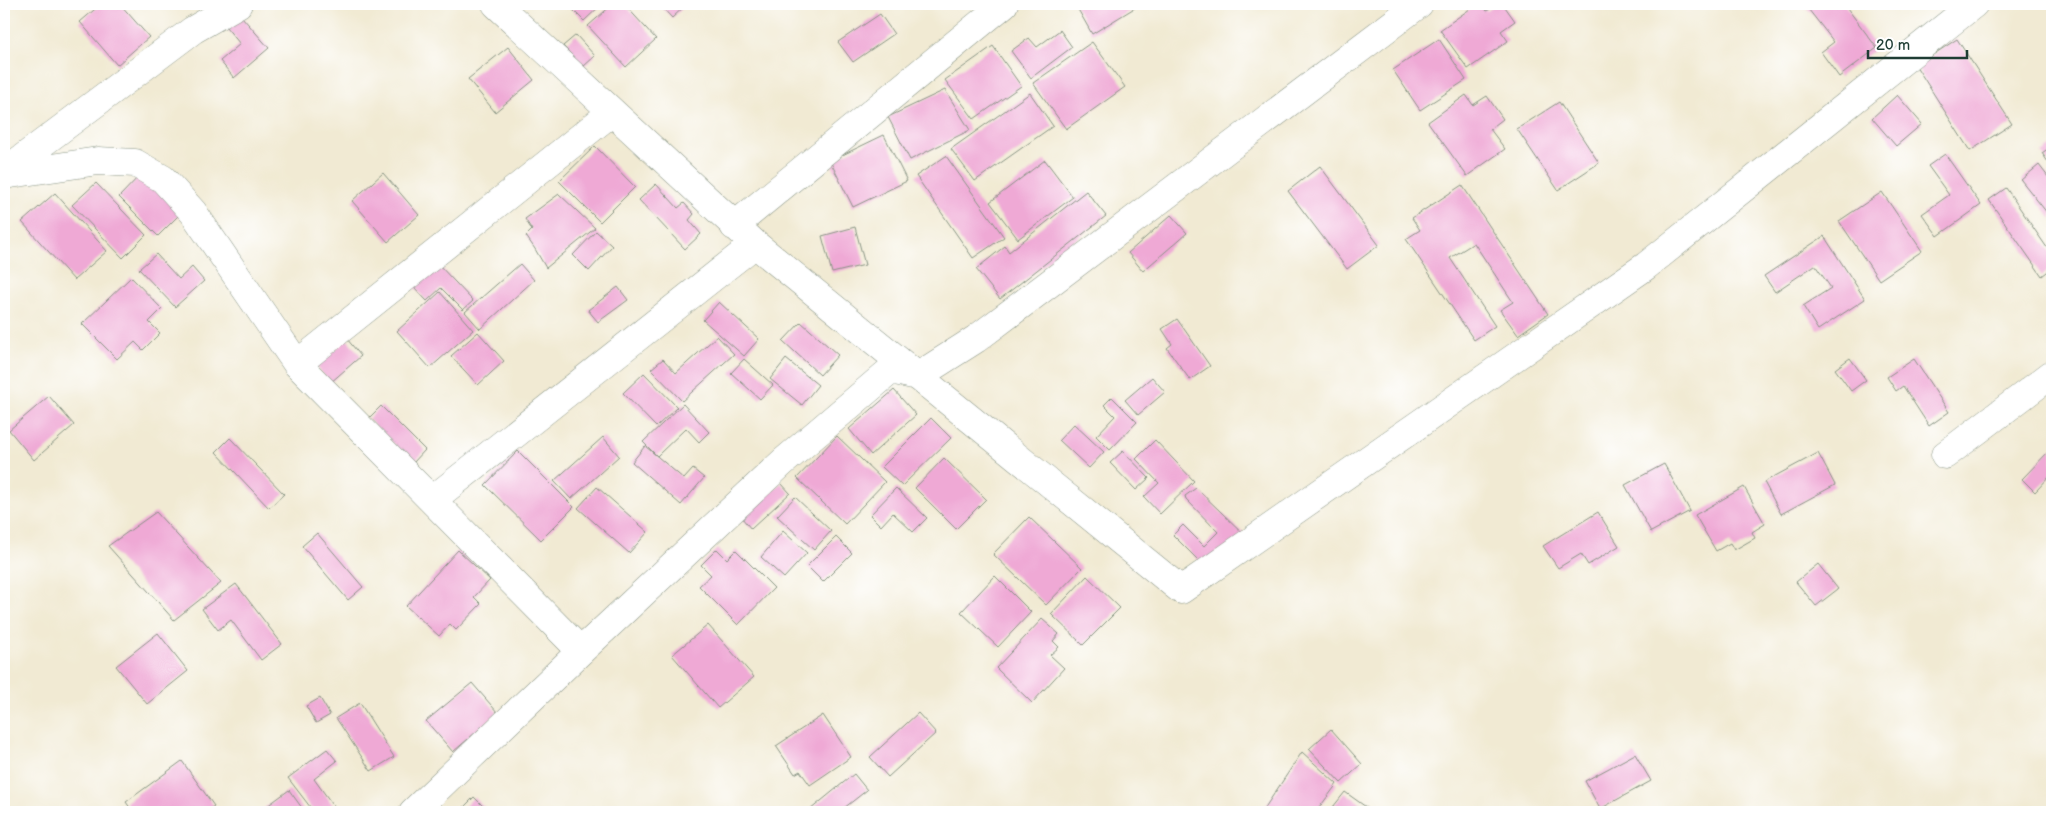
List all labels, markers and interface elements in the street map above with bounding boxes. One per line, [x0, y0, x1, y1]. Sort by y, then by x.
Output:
scale bar [1868, 28, 1967, 60]
text: 20 m [1876, 36, 1910, 55]

